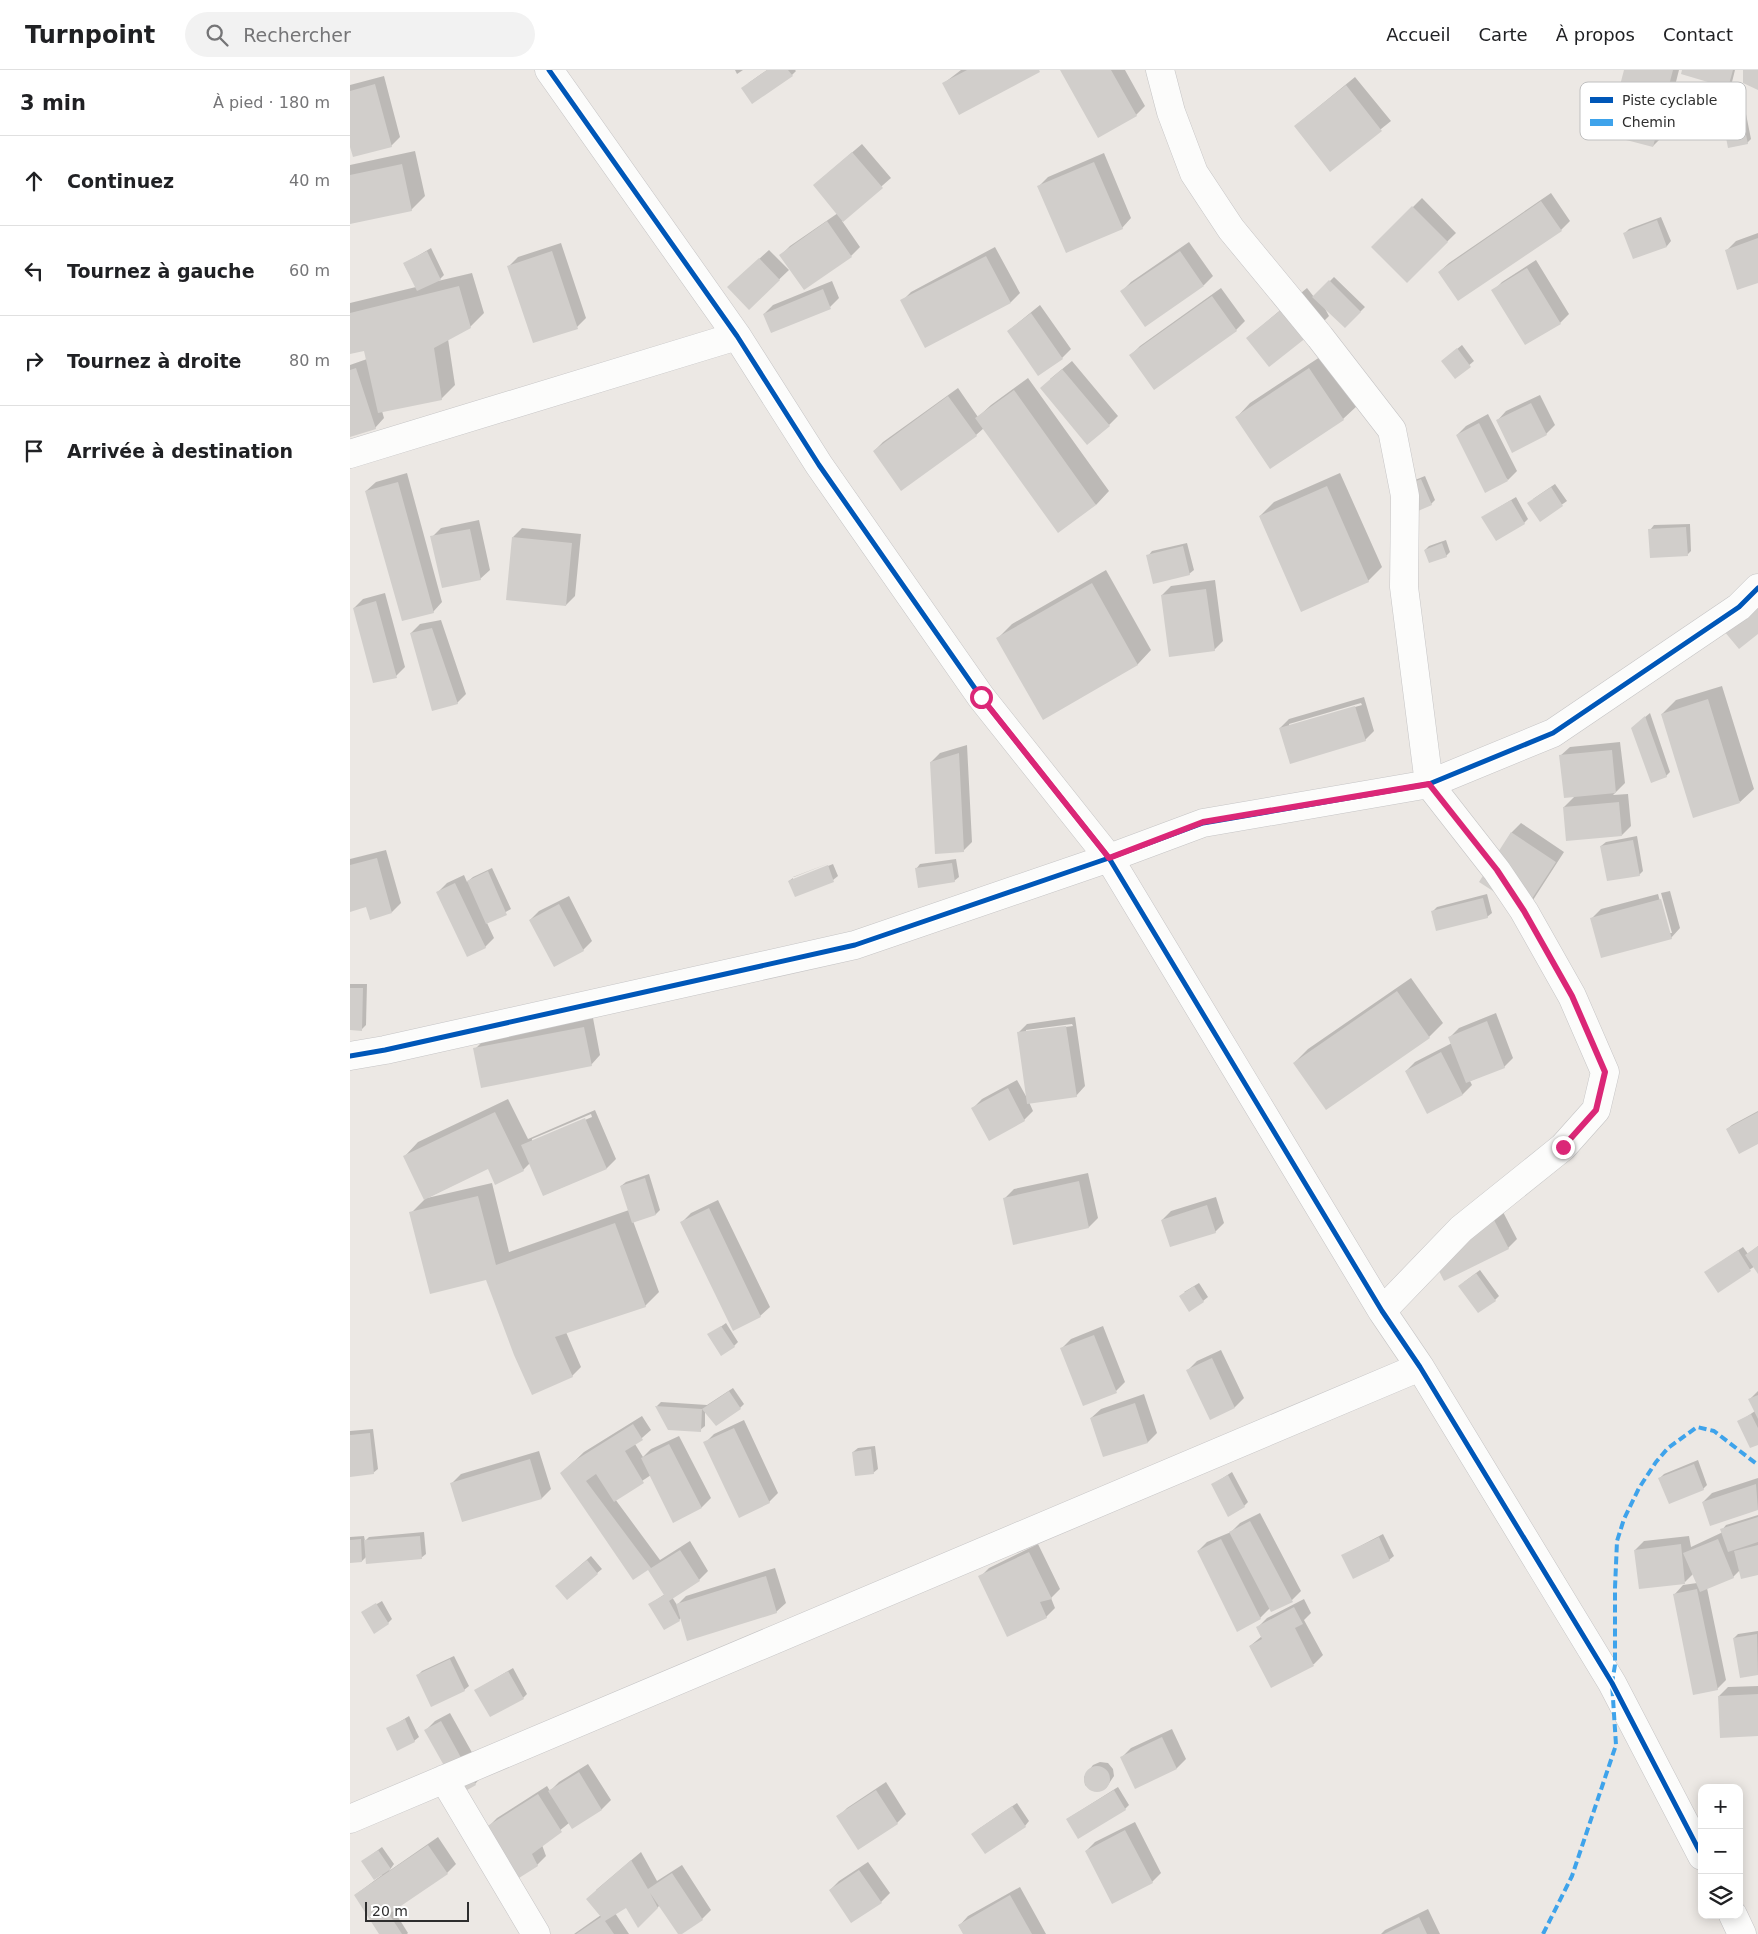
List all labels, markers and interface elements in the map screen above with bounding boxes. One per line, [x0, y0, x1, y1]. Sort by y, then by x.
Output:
search box [185, 12, 535, 57]
text: Turnpoint [25, 21, 155, 49]
icon: search [203, 21, 231, 49]
text: Rechercher [243, 24, 351, 46]
text: Accueil [1386, 24, 1451, 45]
text: Carte [1479, 24, 1528, 45]
text: À propos [1556, 24, 1635, 45]
text: Contact [1663, 24, 1733, 45]
legend [1580, 82, 1746, 140]
text: 3 min [20, 91, 86, 115]
text: Piste cyclable [1622, 92, 1717, 108]
text: À pied · 180 m [213, 93, 330, 112]
text: Chemin [1622, 114, 1676, 130]
icon: ahead [20, 167, 48, 195]
text: Continuez [67, 170, 174, 192]
text: 40 m [289, 171, 330, 190]
icon: left [20, 257, 48, 285]
text: Tournez à gauche [67, 260, 255, 282]
text: 60 m [289, 261, 330, 280]
icon: right [20, 347, 48, 375]
text: Tournez à droite [67, 350, 241, 372]
text: 80 m [289, 351, 330, 370]
icon: arrive [20, 437, 48, 465]
text: Arrivée à destination [67, 440, 293, 462]
route start [970, 686, 993, 709]
route end [1552, 1136, 1575, 1159]
map controls [1698, 1784, 1743, 1919]
button: + [1698, 1784, 1743, 1829]
button: − [1698, 1829, 1743, 1874]
button: layers [1698, 1874, 1743, 1919]
scale bar [365, 1899, 469, 1922]
text: 20 m [372, 1903, 408, 1919]

